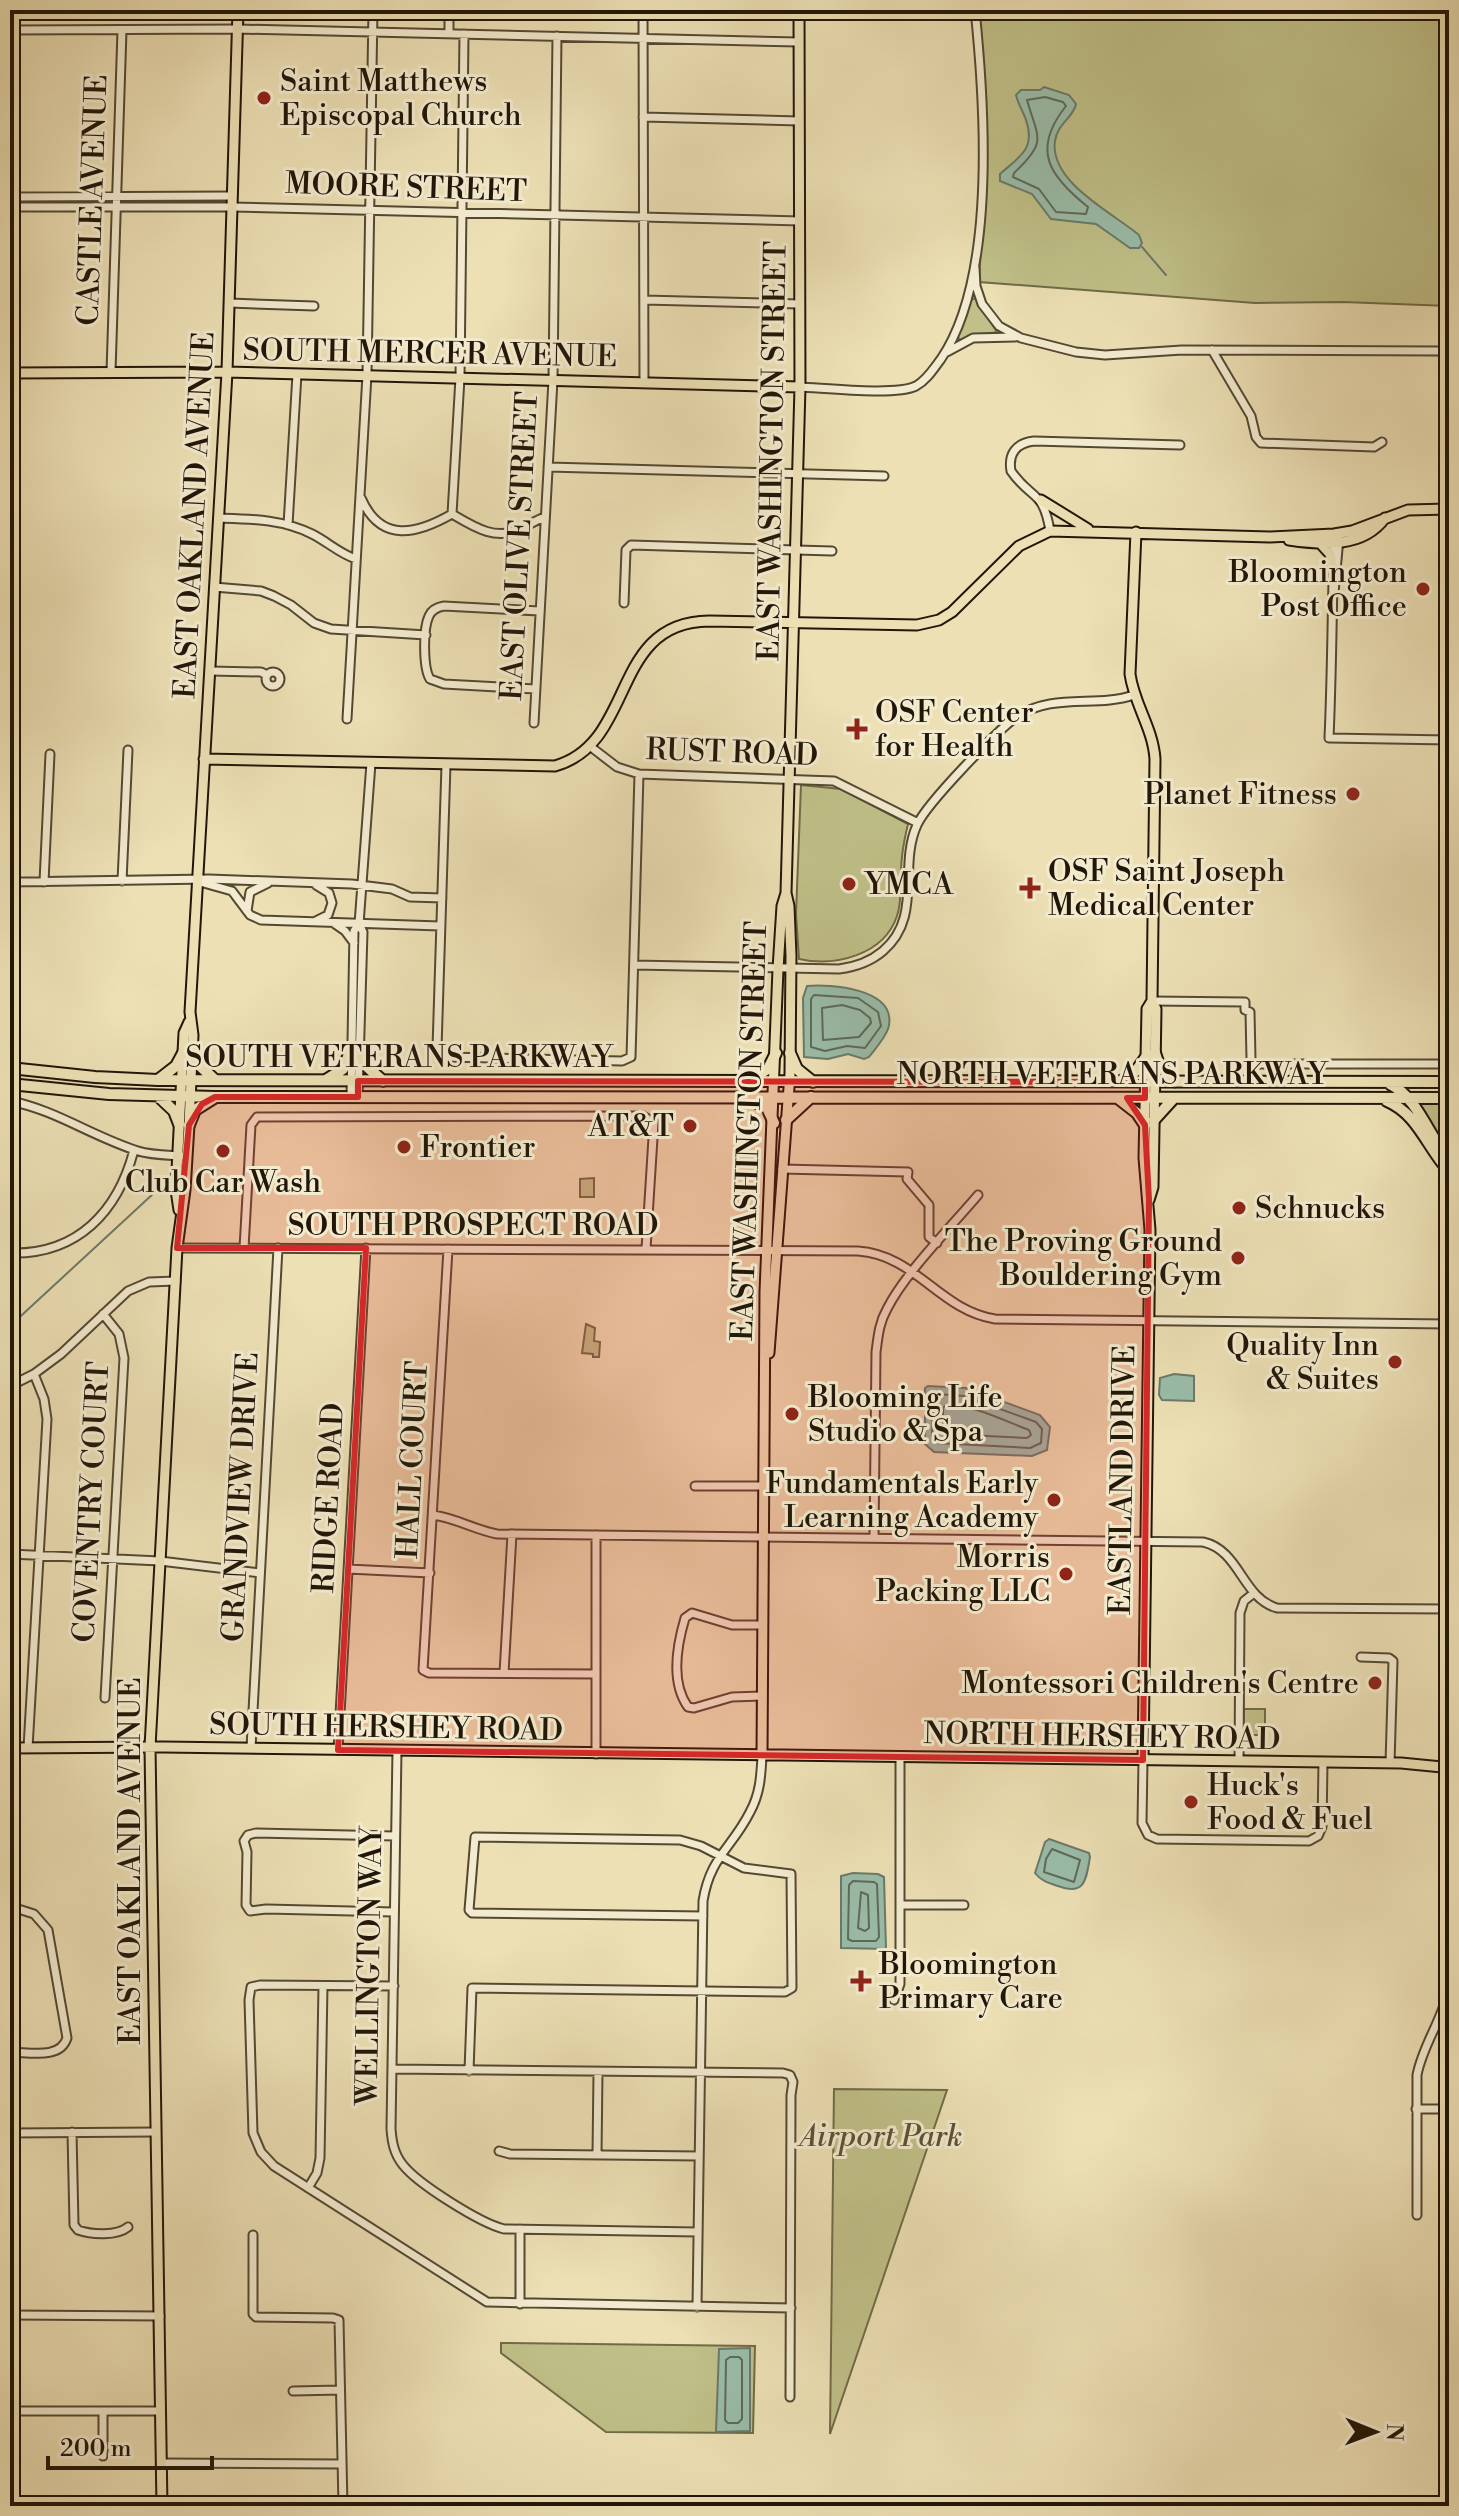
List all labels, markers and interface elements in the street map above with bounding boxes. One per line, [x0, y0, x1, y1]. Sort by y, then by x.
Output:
place label: Saint Matthews Episcopal Church [280, 63, 522, 135]
street label: CASTLE AVENUE [70, 74, 116, 326]
marker: Saint Matthews Episcopal Church [255, 89, 273, 107]
street label: MOORE STREET [284, 165, 528, 211]
street label: EAST WASHINGTON STREET [750, 241, 796, 661]
street label: EAST OAKLAND AVENUE [166, 330, 224, 700]
street label: SOUTH MERCER AVENUE [242, 332, 618, 376]
street label: EAST OLIVE STREET [493, 391, 547, 702]
place label: Bloomington Post Office [1228, 554, 1407, 626]
marker: Bloomington Post Office [1414, 580, 1432, 598]
place label: OSF Center for Health [875, 694, 1034, 766]
marker: OSF Center for Health [846, 718, 868, 740]
street label: RUST ROAD [645, 731, 819, 775]
place label: Planet Fitness [1144, 776, 1337, 814]
marker: Planet Fitness [1344, 785, 1362, 803]
place label: OSF Saint Joseph Medical Center [1048, 853, 1285, 925]
place label: YMCA [863, 866, 955, 904]
marker: YMCA [840, 875, 858, 893]
marker: OSF Saint Joseph Medical Center [1019, 877, 1041, 899]
street label: EAST WASHINGTON STREET [724, 920, 776, 1342]
street label: SOUTH VETERANS PARKWAY [185, 1039, 614, 1077]
street label: NORTH VETERANS PARKWAY [897, 1056, 1329, 1094]
place label: AT&T [587, 1108, 674, 1146]
marker: AT&T [681, 1117, 699, 1135]
place label: Frontier [420, 1129, 535, 1167]
marker: Frontier [395, 1138, 413, 1156]
marker: Club Car Wash [214, 1142, 232, 1160]
place label: Club Car Wash [125, 1164, 321, 1202]
place label: Schnucks [1255, 1190, 1385, 1228]
marker: Schnucks [1230, 1199, 1248, 1217]
street label: SOUTH PROSPECT ROAD [288, 1207, 658, 1245]
place label: The Proving Ground Bouldering Gym [945, 1223, 1222, 1295]
marker: The Proving Ground Bouldering Gym [1229, 1249, 1247, 1267]
place label: Quality Inn & Suites [1226, 1327, 1379, 1399]
street label: EASTLAND DRIVE [1102, 1345, 1144, 1615]
street label: GRANDVIEW DRIVE [214, 1351, 268, 1643]
marker: Quality Inn & Suites [1386, 1353, 1404, 1371]
street label: HALL COURT [389, 1360, 437, 1560]
street label: COVENTRY COURT [66, 1361, 118, 1644]
place label: Blooming Life Studio & Spa [807, 1379, 1003, 1451]
street label: RIDGE ROAD [305, 1402, 353, 1594]
marker: Blooming Life Studio & Spa [783, 1405, 801, 1423]
place label: Fundamentals Early Learning Academy [766, 1465, 1038, 1537]
marker: Fundamentals Early Learning Academy [1045, 1491, 1063, 1509]
place label: Morris Packing LLC [875, 1539, 1050, 1611]
marker: Morris Packing LLC [1057, 1565, 1075, 1583]
place label: Montessori Children's Centre [961, 1665, 1359, 1703]
marker: Montessori Children's Centre [1366, 1674, 1384, 1692]
street label: EAST OAKLAND AVENUE [112, 1677, 150, 2045]
street label: SOUTH HERSHEY ROAD [209, 1706, 563, 1750]
street label: NORTH HERSHEY ROAD [923, 1715, 1281, 1759]
place label: Huck's Food & Fuel [1207, 1767, 1372, 1839]
marker: Huck's Food & Fuel [1182, 1793, 1200, 1811]
street label: WELLINGTON WAY [349, 1825, 391, 2107]
place label: Bloomington Primary Care [878, 1946, 1063, 2018]
marker: Bloomington Primary Care [850, 1970, 872, 1992]
park label: Airport Park [797, 2118, 962, 2156]
north arrow [1335, 2392, 1415, 2472]
scale bar [48, 2420, 212, 2470]
text: N [1380, 2423, 1407, 2442]
text: 200 m [60, 2434, 131, 2464]

